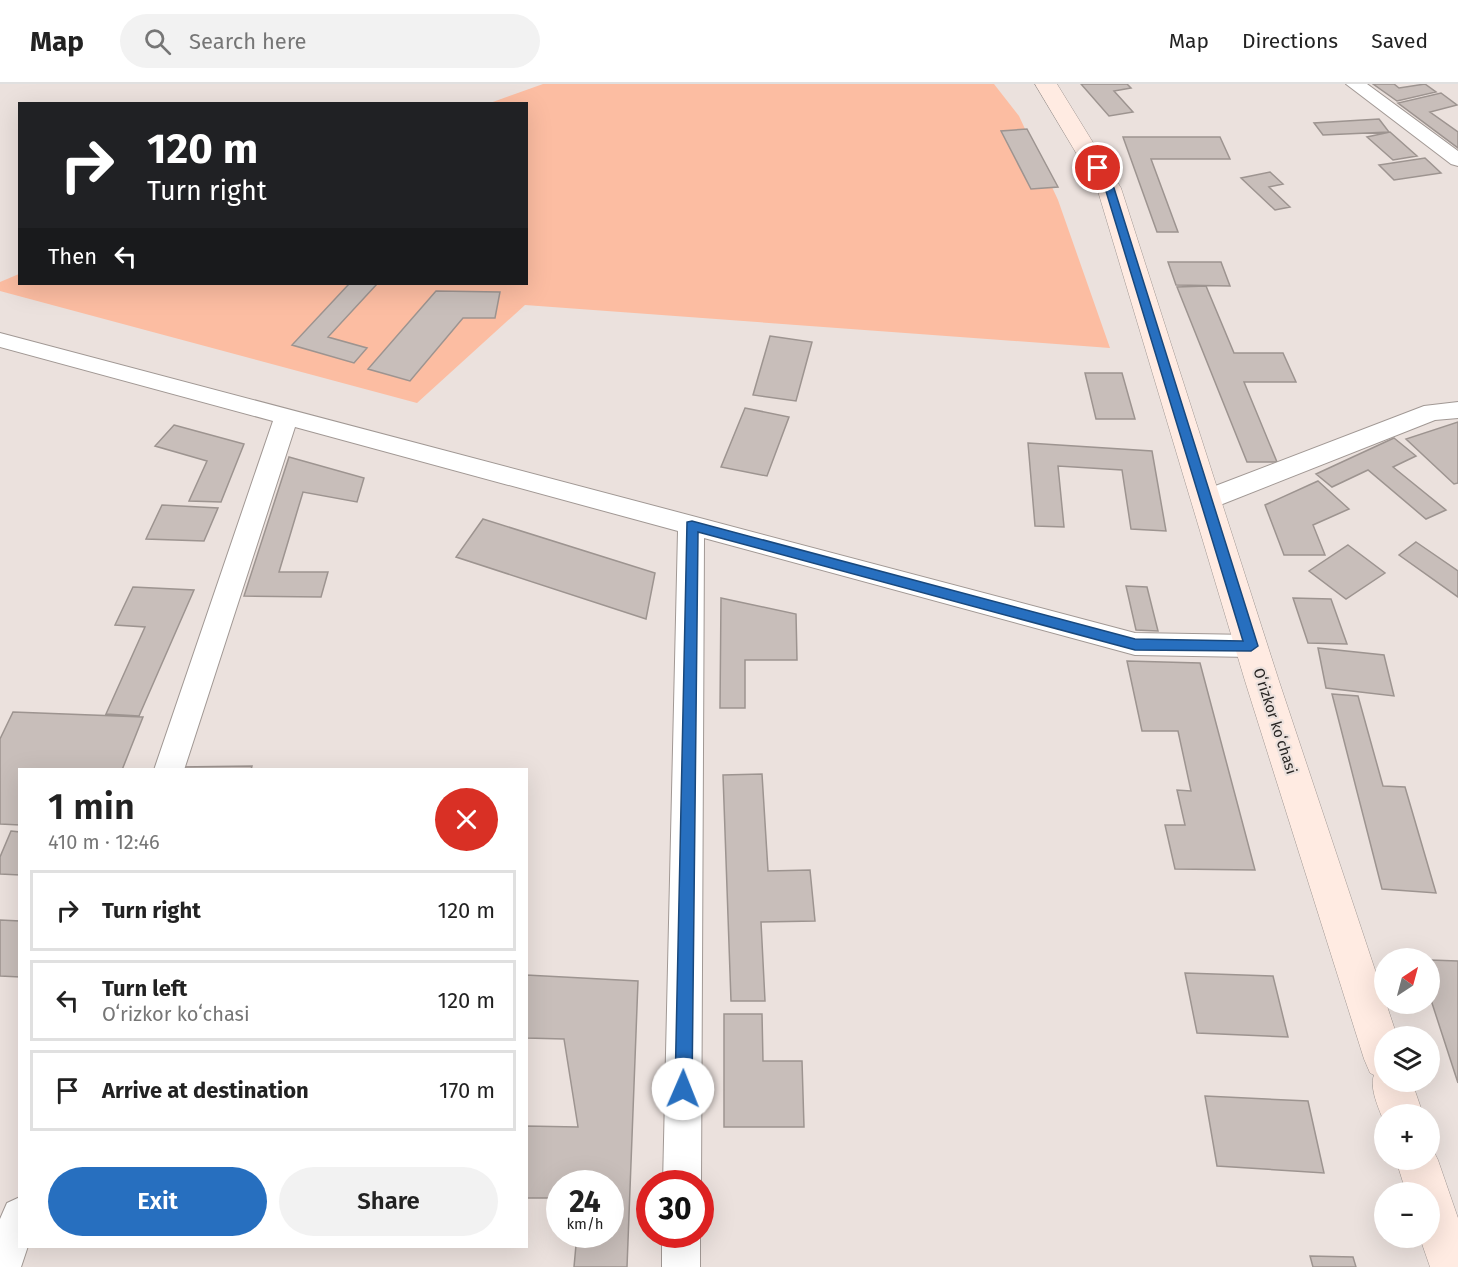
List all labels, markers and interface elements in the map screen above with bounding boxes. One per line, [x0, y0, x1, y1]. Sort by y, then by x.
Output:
search box [120, 14, 540, 68]
text: Map [30, 25, 84, 58]
icon: search [141, 25, 174, 58]
text: Search here [189, 28, 307, 55]
text: Map [1169, 28, 1209, 54]
text: Directions [1242, 28, 1338, 54]
text: Saved [1371, 28, 1428, 54]
text: 120 m [147, 124, 258, 174]
icon: right [48, 126, 126, 204]
pin [1072, 142, 1123, 193]
icon: arrive [1081, 151, 1114, 184]
text: Turn right [147, 175, 267, 207]
icon: left [109, 240, 142, 273]
text: Then [48, 243, 97, 270]
street label: Oʻrizkor koʻchasi [1249, 666, 1301, 776]
text: 1 min [48, 785, 135, 829]
button: close [435, 788, 498, 851]
text: 410 m · 12:46 [48, 830, 160, 854]
icon: right [51, 894, 84, 927]
text: Turn right [102, 897, 201, 924]
text: 120 m [438, 897, 495, 924]
north arrow [1374, 948, 1440, 1014]
map controls [1374, 948, 1440, 1248]
text: Turn left [102, 975, 187, 1002]
icon: left [51, 984, 84, 1017]
text: 120 m [438, 987, 495, 1014]
text: Oʻrizkor koʻchasi [102, 1002, 250, 1026]
button: layers [1374, 1026, 1440, 1092]
position arrow [651, 1057, 715, 1121]
icon: arrive [51, 1074, 84, 1107]
text: Arrive at destination [102, 1077, 309, 1104]
text: 170 m [439, 1077, 495, 1104]
button: + [1374, 1104, 1440, 1170]
button: Exit [48, 1167, 267, 1236]
button: Share [279, 1167, 498, 1236]
speed limit sign: 30 [636, 1170, 714, 1248]
button: − [1374, 1182, 1440, 1248]
text: 24 [569, 1184, 601, 1220]
text: km/h [566, 1215, 604, 1233]

